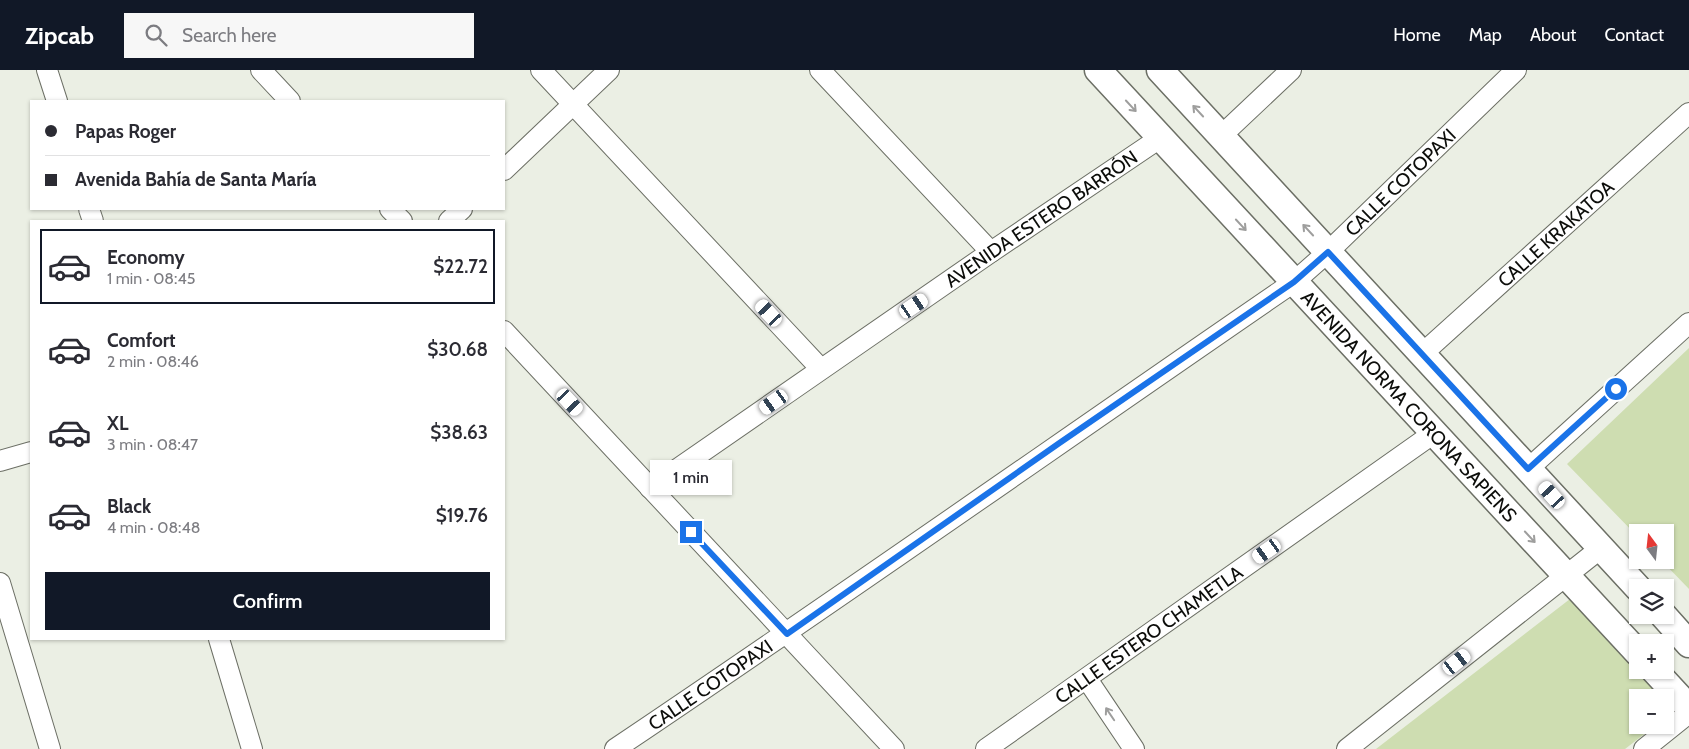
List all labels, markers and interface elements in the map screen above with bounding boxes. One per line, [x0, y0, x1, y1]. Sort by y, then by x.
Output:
search box [124, 13, 474, 58]
text: Zipcab [25, 21, 94, 50]
icon: search [142, 21, 170, 49]
text: Search here [182, 24, 276, 47]
text: Home [1393, 24, 1441, 46]
text: Map [1469, 24, 1502, 46]
text: About [1530, 24, 1576, 46]
text: Contact [1604, 24, 1664, 46]
one-way arrow [1125, 99, 1137, 112]
one-way arrow [1192, 104, 1204, 117]
text: Papas Roger [75, 120, 176, 143]
street label: CALLE COTOPAXI [1340, 123, 1460, 241]
street label: AVENIDA ESTERO BARRÓN [941, 145, 1142, 292]
text: Avenida Bahía de Santa María [75, 168, 317, 191]
street label: CALLE KRAKATOA [1493, 175, 1619, 292]
one-way arrow [1235, 219, 1247, 232]
one-way arrow [1302, 224, 1314, 237]
icon: car [47, 244, 92, 289]
text: Economy [107, 246, 185, 269]
text: $22.72 [433, 255, 488, 278]
text: 1 min · 08:45 [107, 269, 195, 288]
street label: AVENIDA NORMA CORONA SAPIENS [1297, 286, 1522, 526]
car [897, 291, 930, 321]
car [753, 297, 784, 329]
icon: car [47, 327, 92, 372]
text: Comfort [107, 329, 176, 352]
text: $30.68 [427, 338, 488, 361]
text: 2 min · 08:46 [107, 352, 199, 371]
route start [1605, 378, 1627, 400]
car [554, 386, 585, 418]
car [757, 387, 790, 417]
icon: car [47, 410, 92, 455]
text: XL [107, 412, 128, 435]
text: $38.63 [430, 421, 488, 444]
text: 3 min · 08:47 [107, 435, 198, 454]
callout: 1 min [650, 460, 732, 494]
text: 1 min [673, 468, 709, 487]
car [1536, 479, 1567, 511]
icon: car [47, 493, 92, 538]
text: Black [107, 495, 151, 518]
text: $19.76 [436, 504, 488, 527]
text: 4 min · 08:48 [107, 518, 200, 537]
route end [680, 521, 702, 543]
north arrow [1629, 524, 1674, 569]
map controls [1629, 524, 1674, 734]
one-way arrow [1524, 530, 1536, 543]
car [1250, 536, 1283, 566]
street label: CALLE ESTERO CHAMETLA [1050, 560, 1247, 708]
button: Confirm [45, 572, 490, 630]
button: layers [1629, 579, 1674, 624]
street label: CALLE COTOPAXI [644, 634, 777, 735]
button: + [1629, 634, 1674, 679]
car [1440, 647, 1473, 677]
button: − [1629, 689, 1674, 734]
one-way arrow [1105, 707, 1115, 721]

